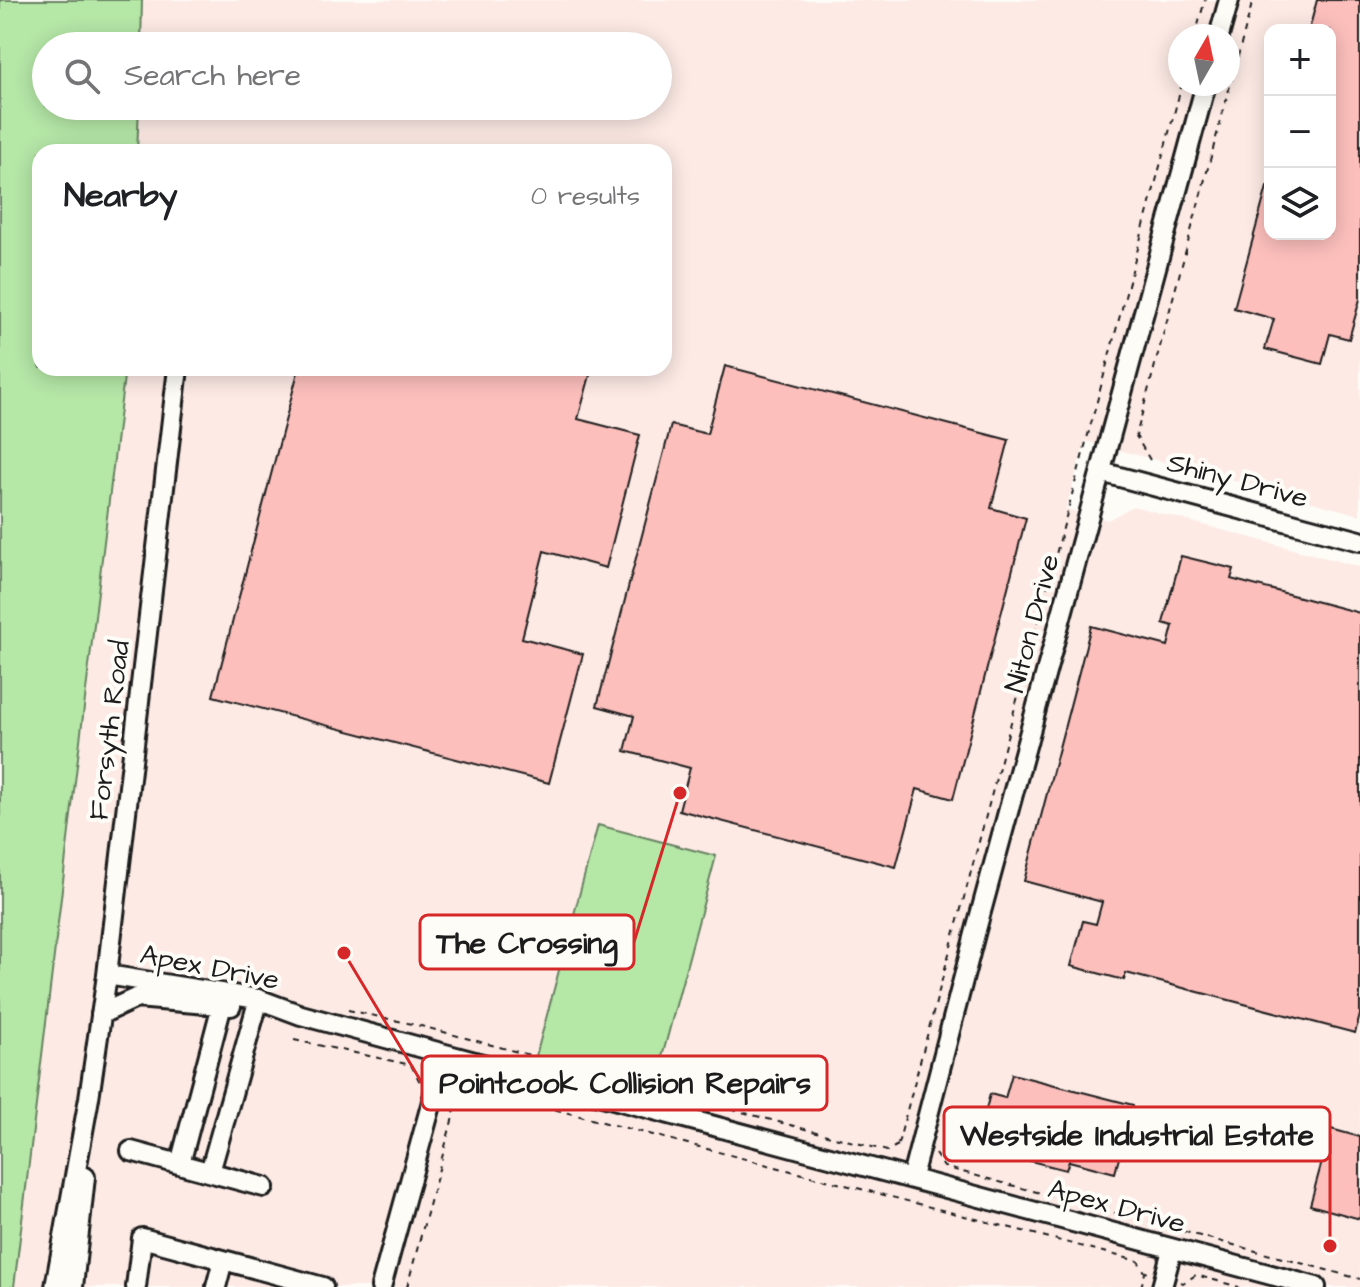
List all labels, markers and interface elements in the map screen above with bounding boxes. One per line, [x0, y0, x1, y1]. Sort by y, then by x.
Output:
north arrow [1168, 24, 1240, 96]
map controls [1264, 24, 1336, 240]
button: + [1264, 24, 1336, 96]
search box [32, 32, 672, 120]
icon: search [60, 54, 104, 98]
text: Search here [124, 55, 301, 97]
button: − [1264, 96, 1336, 168]
button: layers [1264, 168, 1336, 240]
text: Nearby [64, 172, 178, 220]
text: 0 results [531, 178, 640, 214]
street label: Shiny Drive [1162, 443, 1312, 520]
street label: Niton Drive [995, 550, 1070, 697]
street label: Forsyth Road [79, 638, 142, 822]
callout: The Crossing [420, 915, 634, 969]
text: The Crossing [435, 923, 618, 967]
street label: Apex Drive [137, 935, 282, 1000]
callout: Pointcook Collision Repairs [422, 1056, 827, 1110]
text: Pointcook Collision Repairs [439, 1063, 811, 1106]
callout: Westside Industrial Estate [944, 1107, 1330, 1161]
text: Westside Industrial Estate [959, 1115, 1314, 1157]
street label: Apex Drive [1044, 1169, 1190, 1243]

